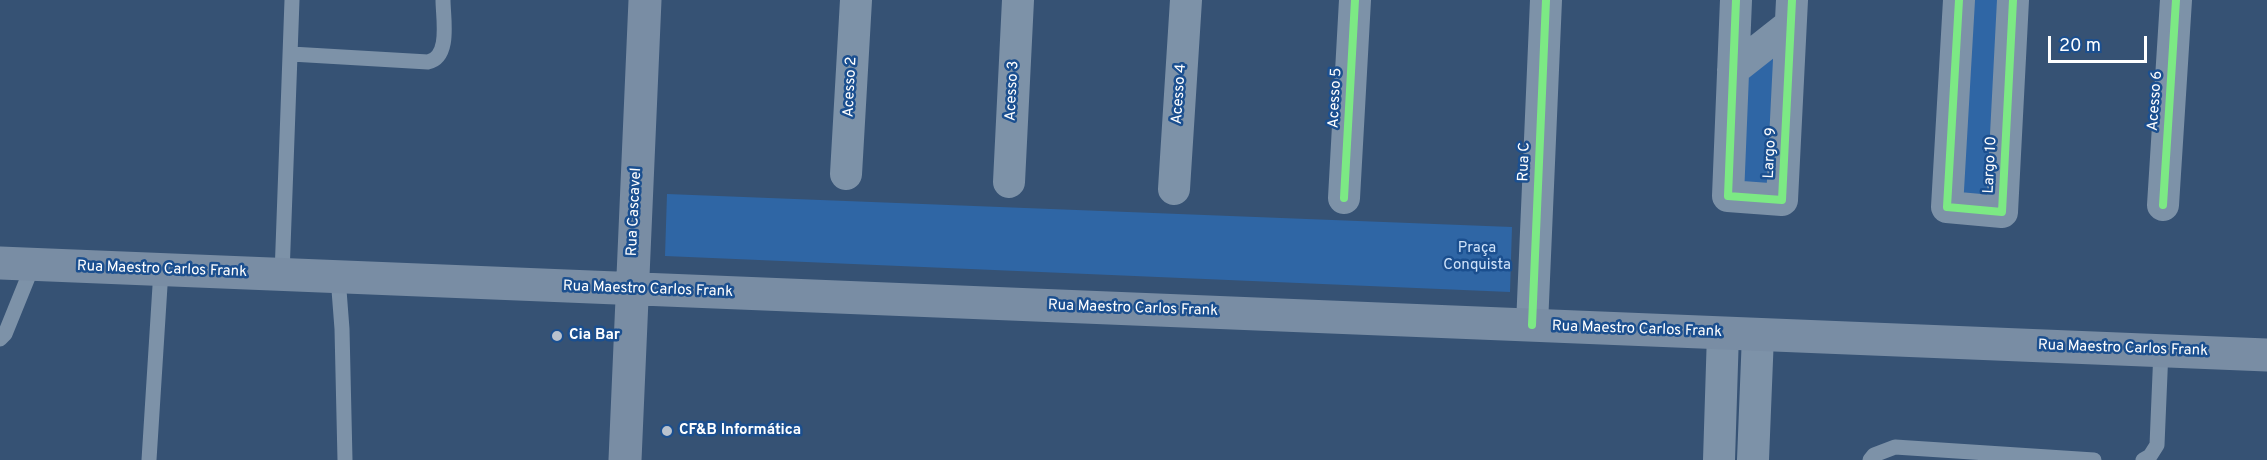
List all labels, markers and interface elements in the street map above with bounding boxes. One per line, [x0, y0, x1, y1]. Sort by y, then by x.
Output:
scale bar [2051, 24, 2150, 62]
text: 20 m [2059, 35, 2101, 58]
street label: Acesso 2 [840, 56, 862, 118]
street label: Acesso 3 [1002, 60, 1024, 122]
street label: Acesso 4 [1169, 63, 1191, 125]
street label: Acesso 5 [1325, 67, 1347, 129]
street label: Acesso 6 [2145, 70, 2167, 132]
street label: Largo 9 [1761, 127, 1781, 179]
street label: Largo 10 [1981, 136, 2001, 194]
street label: Rua C [1515, 142, 1535, 182]
street label: Rua Cascavel [624, 167, 646, 257]
park label: Praça Conquista [1443, 240, 1511, 275]
street label: Rua Maestro Carlos Frank [77, 258, 247, 282]
street label: Rua Maestro Carlos Frank [563, 278, 733, 302]
street label: Rua Maestro Carlos Frank [1048, 297, 1218, 321]
street label: Rua Maestro Carlos Frank [1552, 318, 1722, 342]
place label: Cia Bar [569, 327, 620, 345]
marker: Cia Bar [550, 329, 564, 343]
street label: Rua Maestro Carlos Frank [2038, 337, 2208, 361]
place label: CF&B Informática [679, 422, 801, 440]
marker: CF&B Informática [660, 424, 674, 438]

